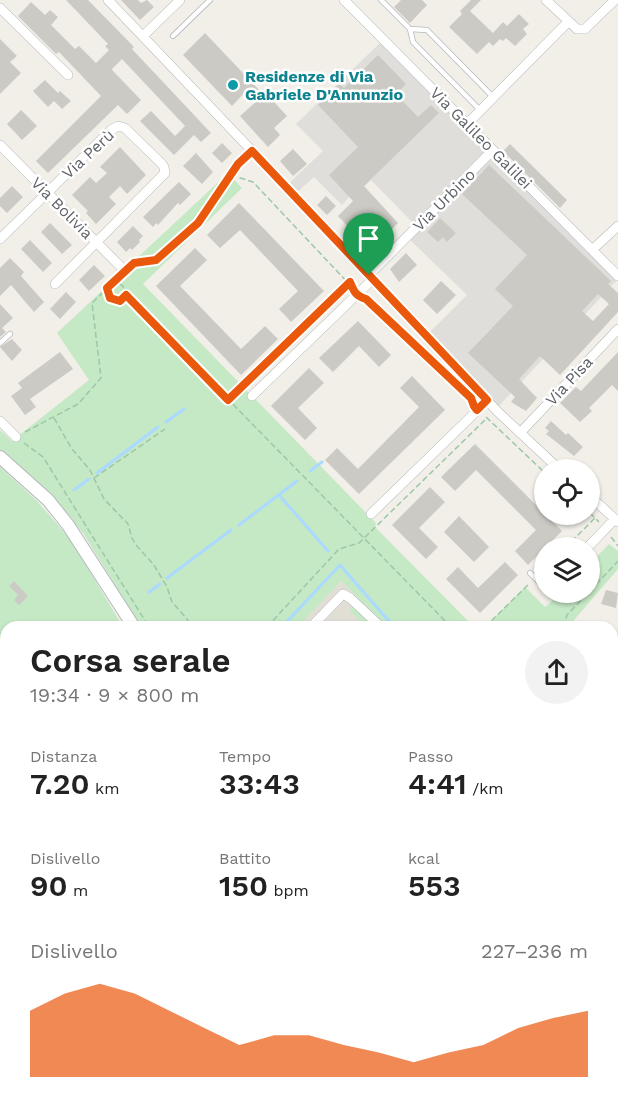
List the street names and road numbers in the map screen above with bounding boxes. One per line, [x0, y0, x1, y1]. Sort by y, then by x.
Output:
street label: Via Galileo Galilei [426, 83, 536, 193]
street label: Via Perù [58, 125, 118, 183]
street label: Via Urbino [409, 165, 479, 235]
street label: Via Bolivia [27, 173, 97, 243]
street label: Via Pisa [541, 352, 597, 410]

